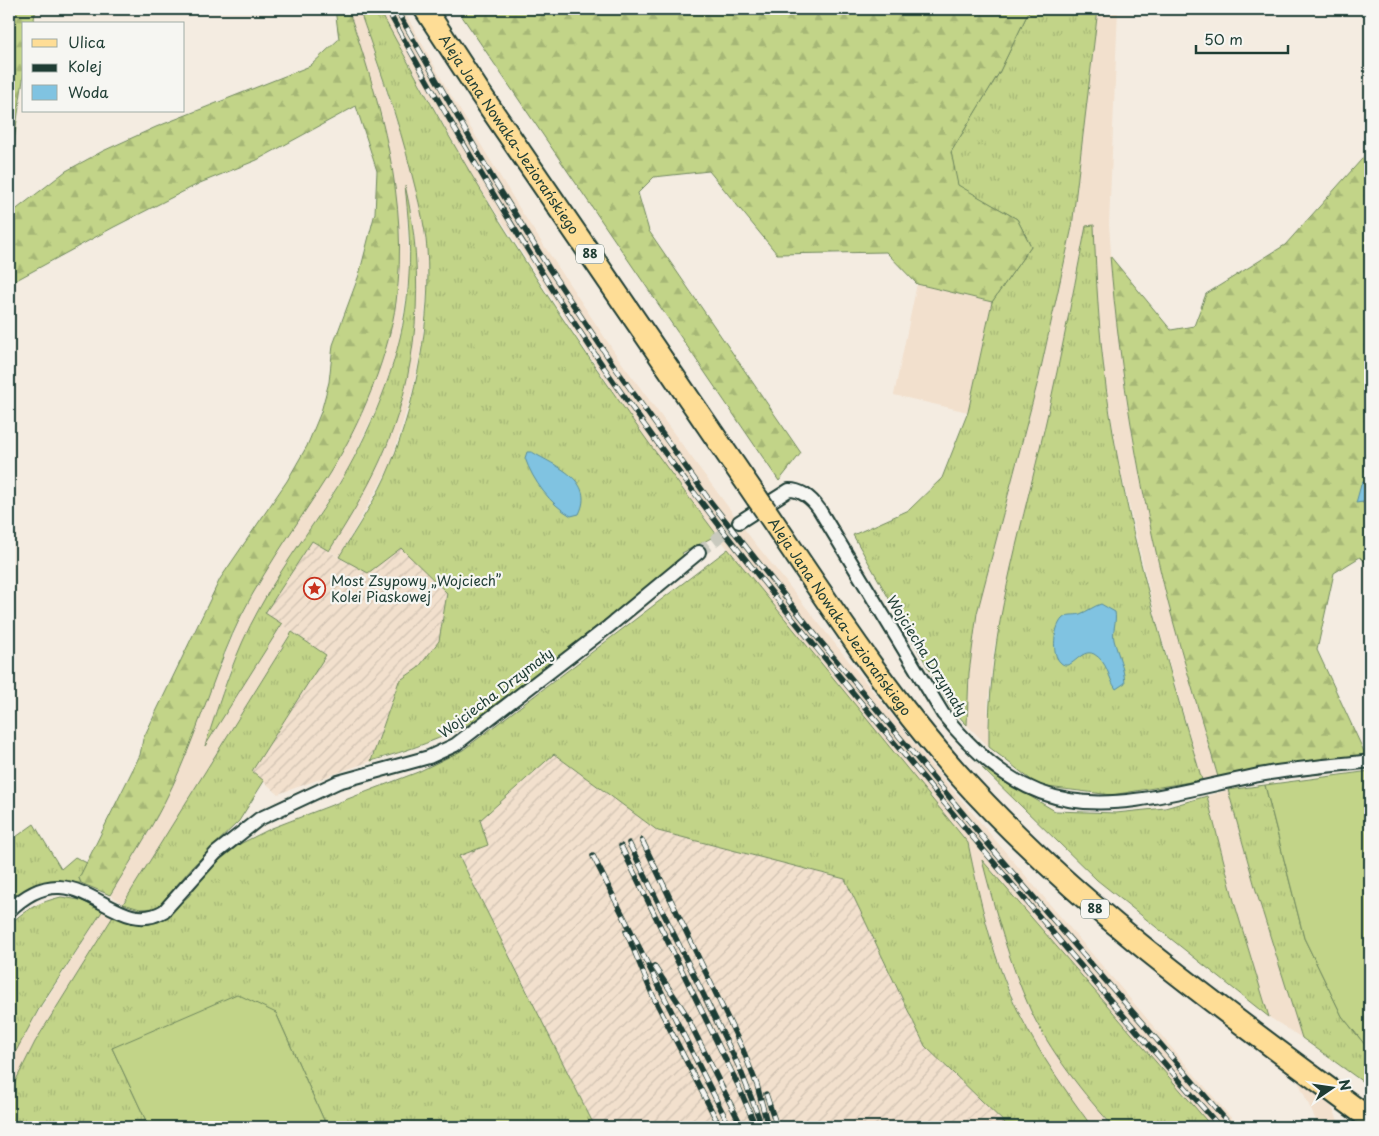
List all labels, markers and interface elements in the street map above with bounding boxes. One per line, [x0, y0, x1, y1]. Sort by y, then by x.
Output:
legend [22, 22, 185, 112]
scale bar [1196, 22, 1289, 54]
text: 50 m [1204, 27, 1243, 50]
text: Ulica [68, 30, 106, 53]
street label: Aleja Jana Nowaka-Jeziorańskiego [434, 30, 585, 238]
text: Kolej [68, 54, 102, 77]
text: Woda [68, 80, 109, 103]
road number: 88 [576, 244, 604, 264]
street label: Aleja Jana Nowaka-Jeziorańskiego [763, 513, 917, 720]
place label: Most Zsypowy „Wojciech” Kolei Piaskowej [331, 570, 502, 607]
place icon: Most Zsypowy „Wojciech” Kolei Piaskowej [303, 577, 327, 601]
street label: Wojciecha Drzymały [882, 591, 973, 720]
street label: Wojciecha Drzymały [434, 643, 557, 743]
road number: 88 [1081, 900, 1109, 919]
north arrow [1306, 1064, 1356, 1114]
text: N [1334, 1077, 1357, 1093]

